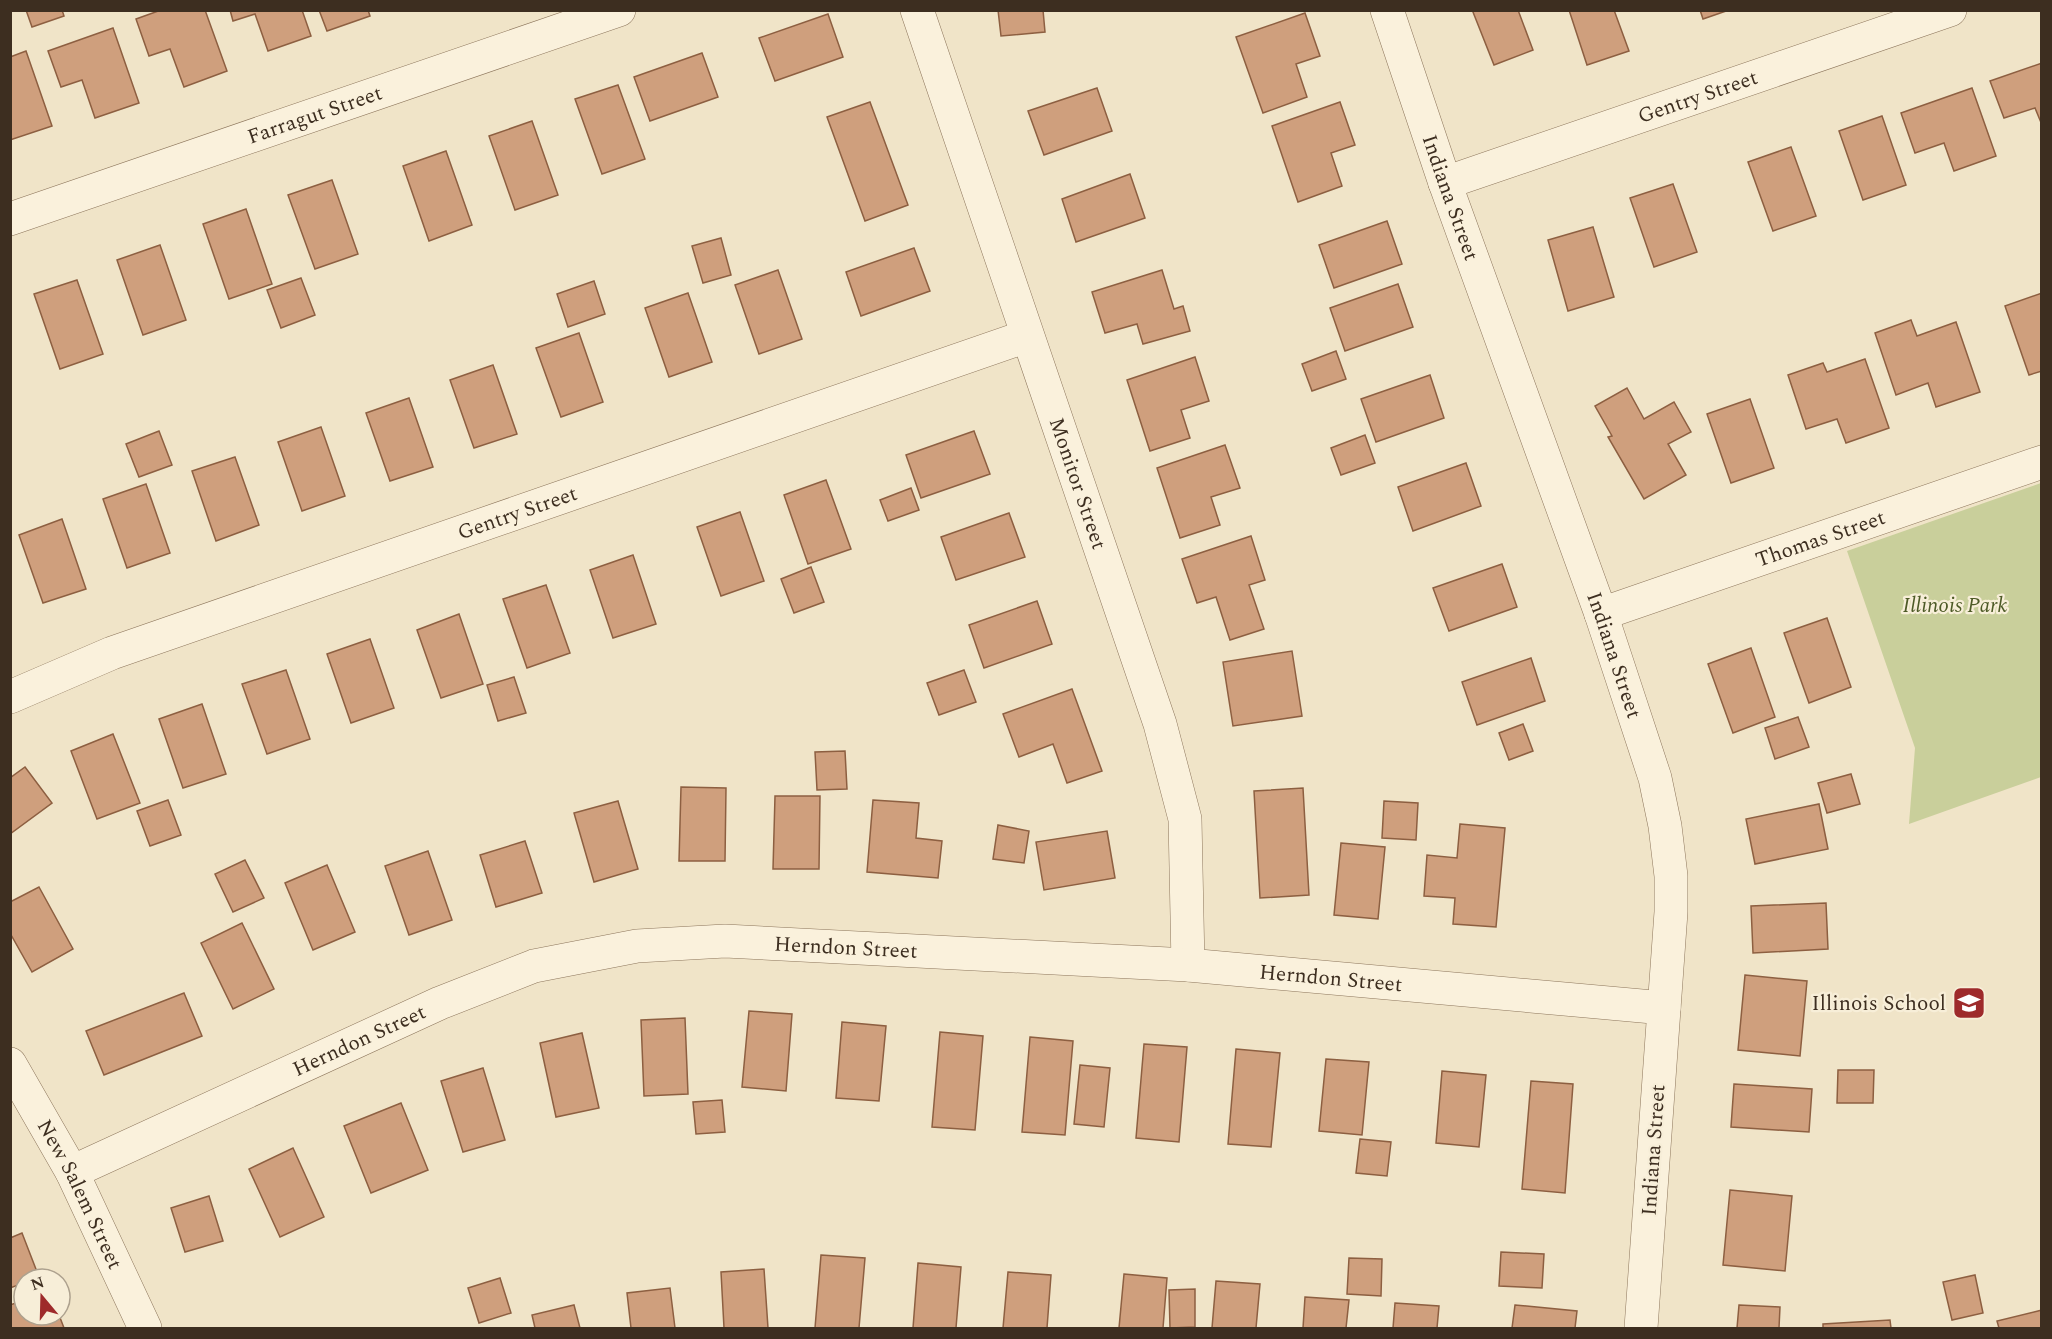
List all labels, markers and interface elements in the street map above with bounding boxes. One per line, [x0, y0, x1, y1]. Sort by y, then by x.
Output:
street label: Gentry Street [1634, 62, 1762, 133]
street label: Farragut Street [243, 77, 387, 153]
street label: Indiana Street [1413, 130, 1487, 265]
street label: Monitor Street [1040, 413, 1114, 554]
street label: Gentry Street [453, 478, 582, 549]
street label: Thomas Street [1751, 502, 1890, 577]
street label: Indiana Street [1577, 587, 1649, 723]
park label: Illinois Park [1903, 590, 2007, 622]
street label: Herndon Street [773, 929, 918, 968]
street label: Herndon Street [1258, 957, 1404, 1001]
school or university icon: Illinois School [1951, 985, 1987, 1021]
place label: Illinois School [1812, 988, 1946, 1020]
street label: Herndon Street [288, 997, 431, 1086]
street label: Indiana Street [1633, 1083, 1675, 1217]
street label: New Salem Street [28, 1114, 130, 1275]
north arrow [12, 1267, 72, 1327]
text: N [27, 1270, 48, 1297]

